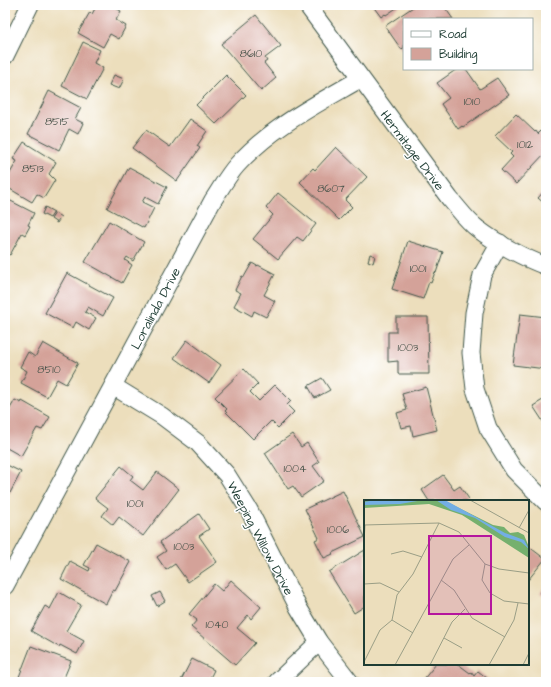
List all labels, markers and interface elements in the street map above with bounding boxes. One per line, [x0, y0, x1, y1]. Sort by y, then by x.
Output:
legend [403, 18, 533, 70]
text: Road [439, 26, 467, 43]
house number: 8610 [240, 46, 262, 61]
text: Building [439, 46, 477, 64]
house number: 1010 [464, 94, 480, 109]
street label: Hermitage Drive [375, 107, 448, 195]
house number: 8515 [45, 114, 69, 129]
house number: 1012 [517, 137, 534, 152]
house number: 8513 [22, 161, 44, 176]
house number: 8607 [317, 181, 345, 196]
house number: 1001 [410, 261, 427, 276]
street label: Loralinda Drive [127, 264, 185, 353]
house number: 1003 [398, 340, 419, 355]
house number: 8510 [37, 362, 61, 377]
house number: 1004 [284, 461, 307, 476]
street label: Weeping Willow Drive [222, 478, 298, 599]
house number: 1001 [127, 496, 144, 511]
inset map [364, 500, 529, 665]
house number: 1006 [327, 522, 349, 537]
house number: 1003 [174, 539, 195, 554]
house number: 1040 [206, 617, 228, 632]

